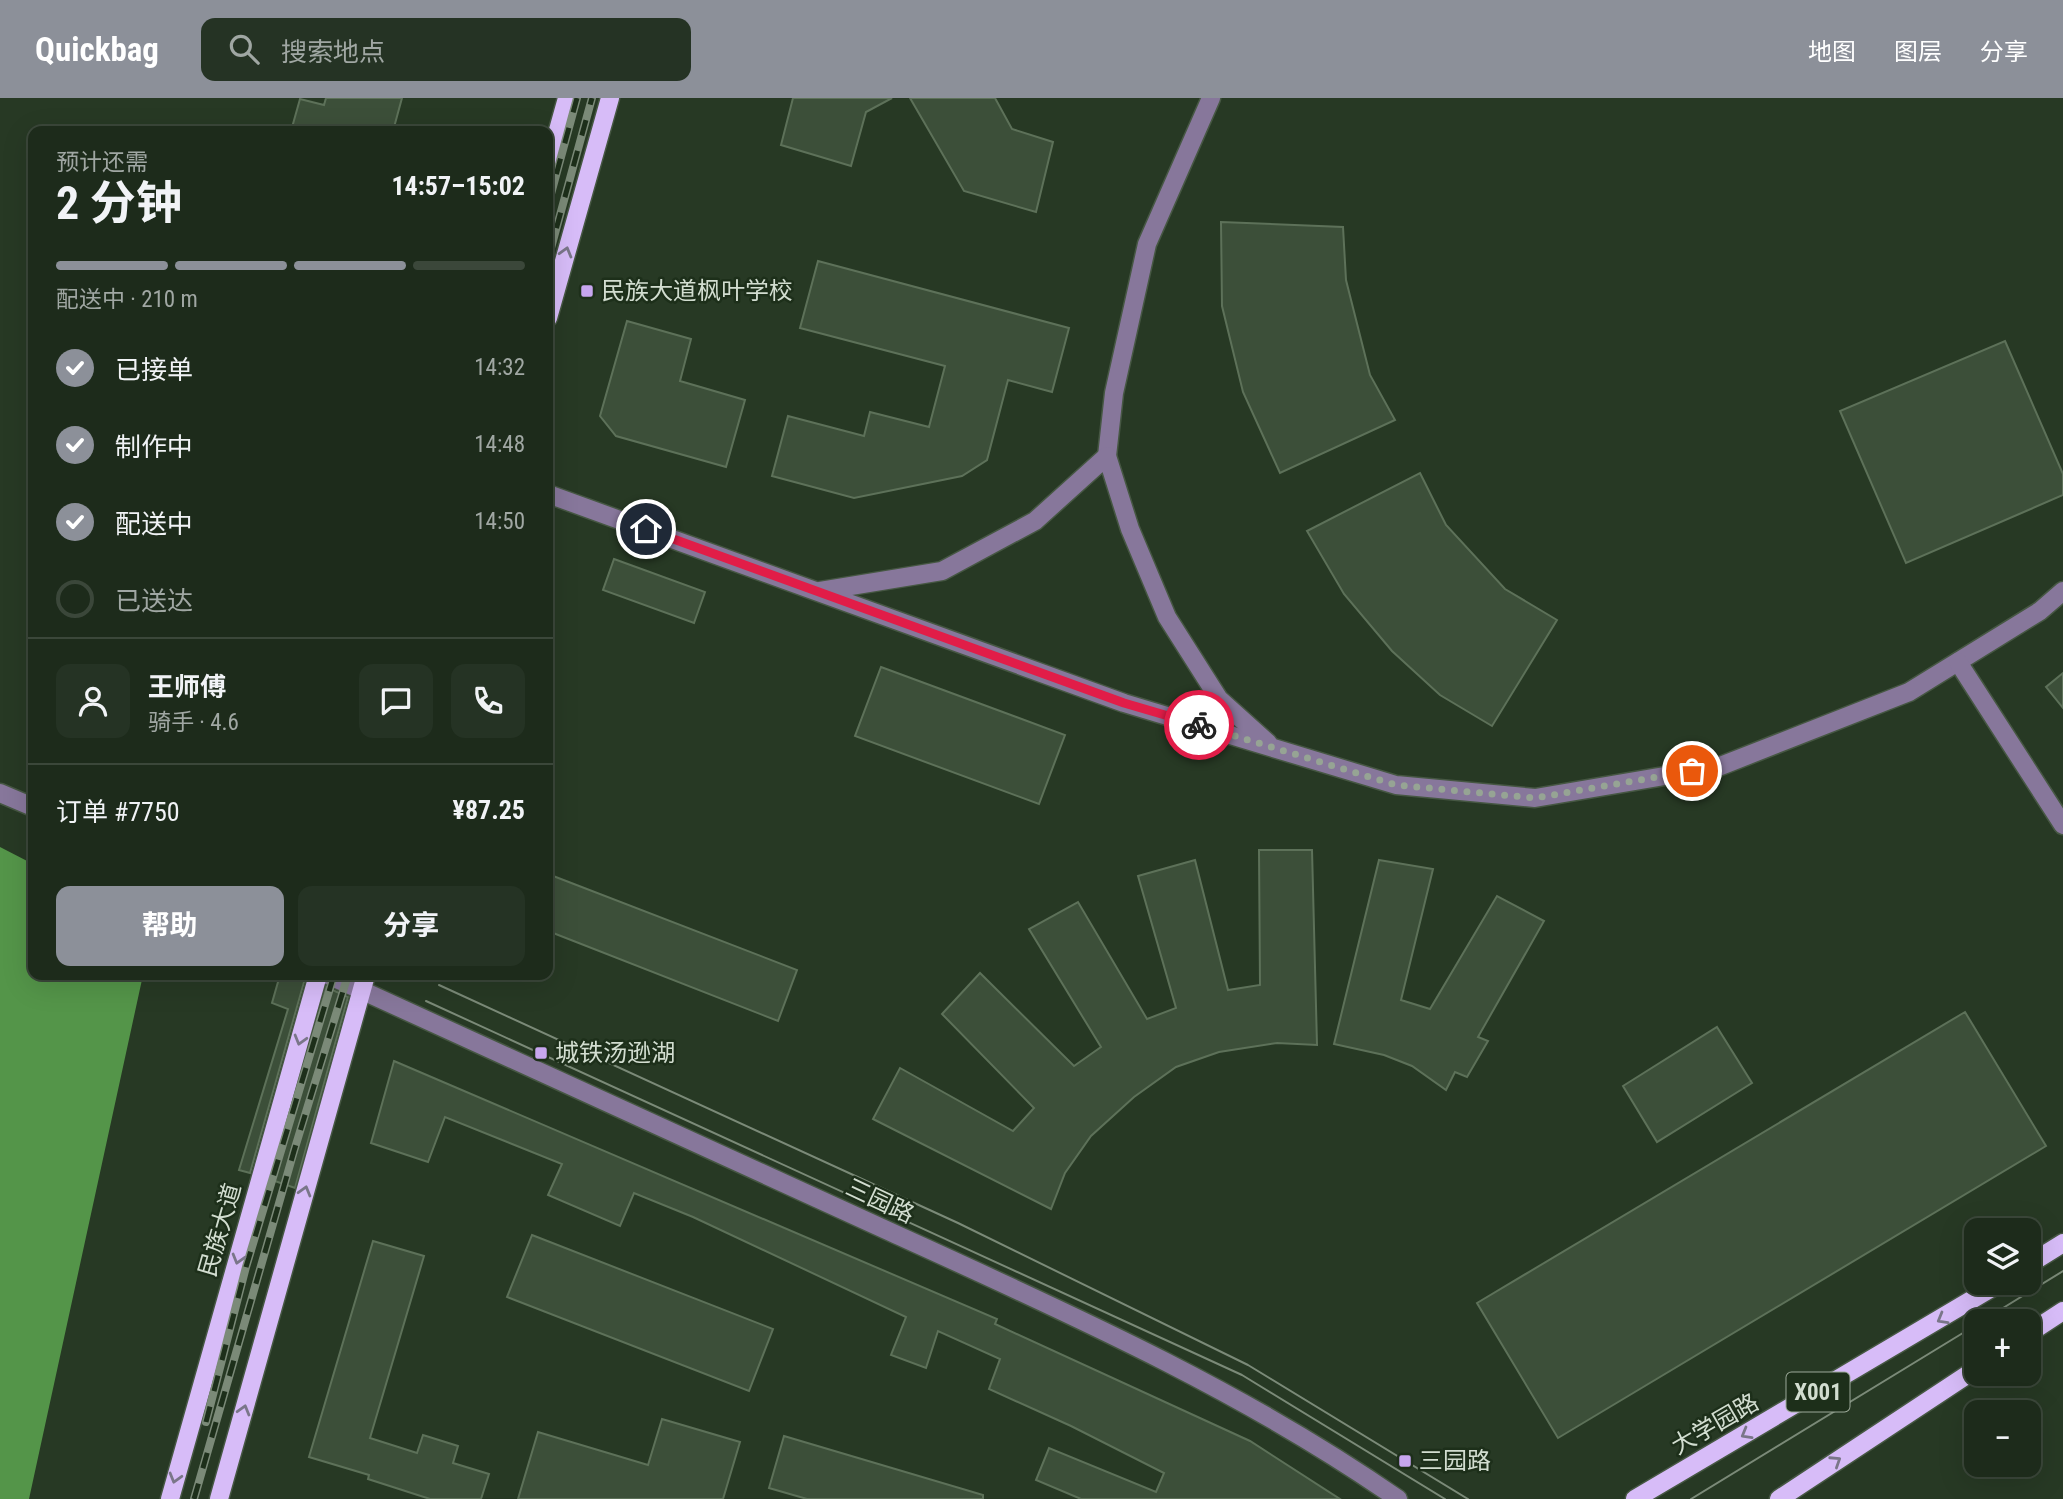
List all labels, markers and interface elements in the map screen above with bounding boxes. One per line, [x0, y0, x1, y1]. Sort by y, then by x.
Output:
search box [201, 18, 691, 81]
text: Quickbag [35, 30, 159, 69]
icon: search [225, 30, 263, 68]
text: 搜索地点 [281, 37, 385, 67]
text: 地图 [1808, 38, 1856, 66]
text: 图层 [1894, 38, 1942, 66]
text: 分享 [1980, 38, 2028, 66]
text: 预计还需 [56, 149, 148, 176]
text: 14:57–15:02 [391, 171, 525, 201]
text: 2 分钟 [56, 176, 182, 230]
one-way arrow [558, 246, 573, 258]
place label: 民族大道枫叶学校 [601, 277, 793, 305]
marker: 民族大道枫叶学校 [579, 283, 595, 299]
text: 配送中 · 210 m [56, 286, 198, 313]
icon: check [56, 349, 94, 387]
text: 14:32 [474, 354, 525, 381]
text: 已接单 [115, 355, 193, 385]
icon: check [56, 426, 94, 464]
text: 14:48 [474, 431, 525, 458]
text: 制作中 [115, 432, 193, 462]
pin [616, 499, 676, 559]
icon: check [56, 503, 94, 541]
text: 14:50 [474, 508, 525, 535]
text: 配送中 [115, 509, 193, 539]
icon: home [627, 510, 665, 548]
text: 已送达 [115, 586, 193, 616]
button: person [56, 664, 130, 738]
button: chat [359, 664, 433, 738]
button: phone [451, 664, 525, 738]
text: 王师傅 [148, 672, 226, 702]
courier [1164, 690, 1234, 760]
icon: bike [1180, 706, 1218, 744]
text: 骑手 · 4.6 [148, 709, 239, 736]
pin [1662, 741, 1722, 801]
icon: bag [1673, 752, 1711, 790]
text: ¥87.25 [453, 795, 525, 825]
text: 订单 #7750 [56, 797, 180, 827]
button: 帮助 [56, 886, 284, 966]
button: 分享 [298, 886, 525, 966]
one-way arrow [293, 1034, 308, 1046]
place label: 城铁汤逊湖 [555, 1039, 675, 1067]
marker: 城铁汤逊湖 [533, 1045, 549, 1061]
street label: 三园路 [841, 1173, 919, 1229]
street label: 民族大道 [193, 1180, 247, 1280]
one-way arrow [297, 1185, 312, 1197]
map controls [1964, 1218, 2041, 1477]
button: layers [1964, 1218, 2041, 1295]
one-way arrow [231, 1253, 246, 1265]
button: + [1964, 1309, 2041, 1386]
one-way arrow [1937, 1311, 1950, 1324]
road number: X001 [1786, 1372, 1850, 1412]
street label: 大学园路 [1666, 1388, 1764, 1460]
button: − [1964, 1400, 2041, 1477]
one-way arrow [236, 1404, 250, 1416]
one-way arrow [1741, 1426, 1754, 1439]
place label: 三园路 [1419, 1447, 1491, 1475]
marker: 三园路 [1397, 1453, 1413, 1469]
one-way arrow [1828, 1457, 1841, 1470]
one-way arrow [169, 1472, 184, 1484]

